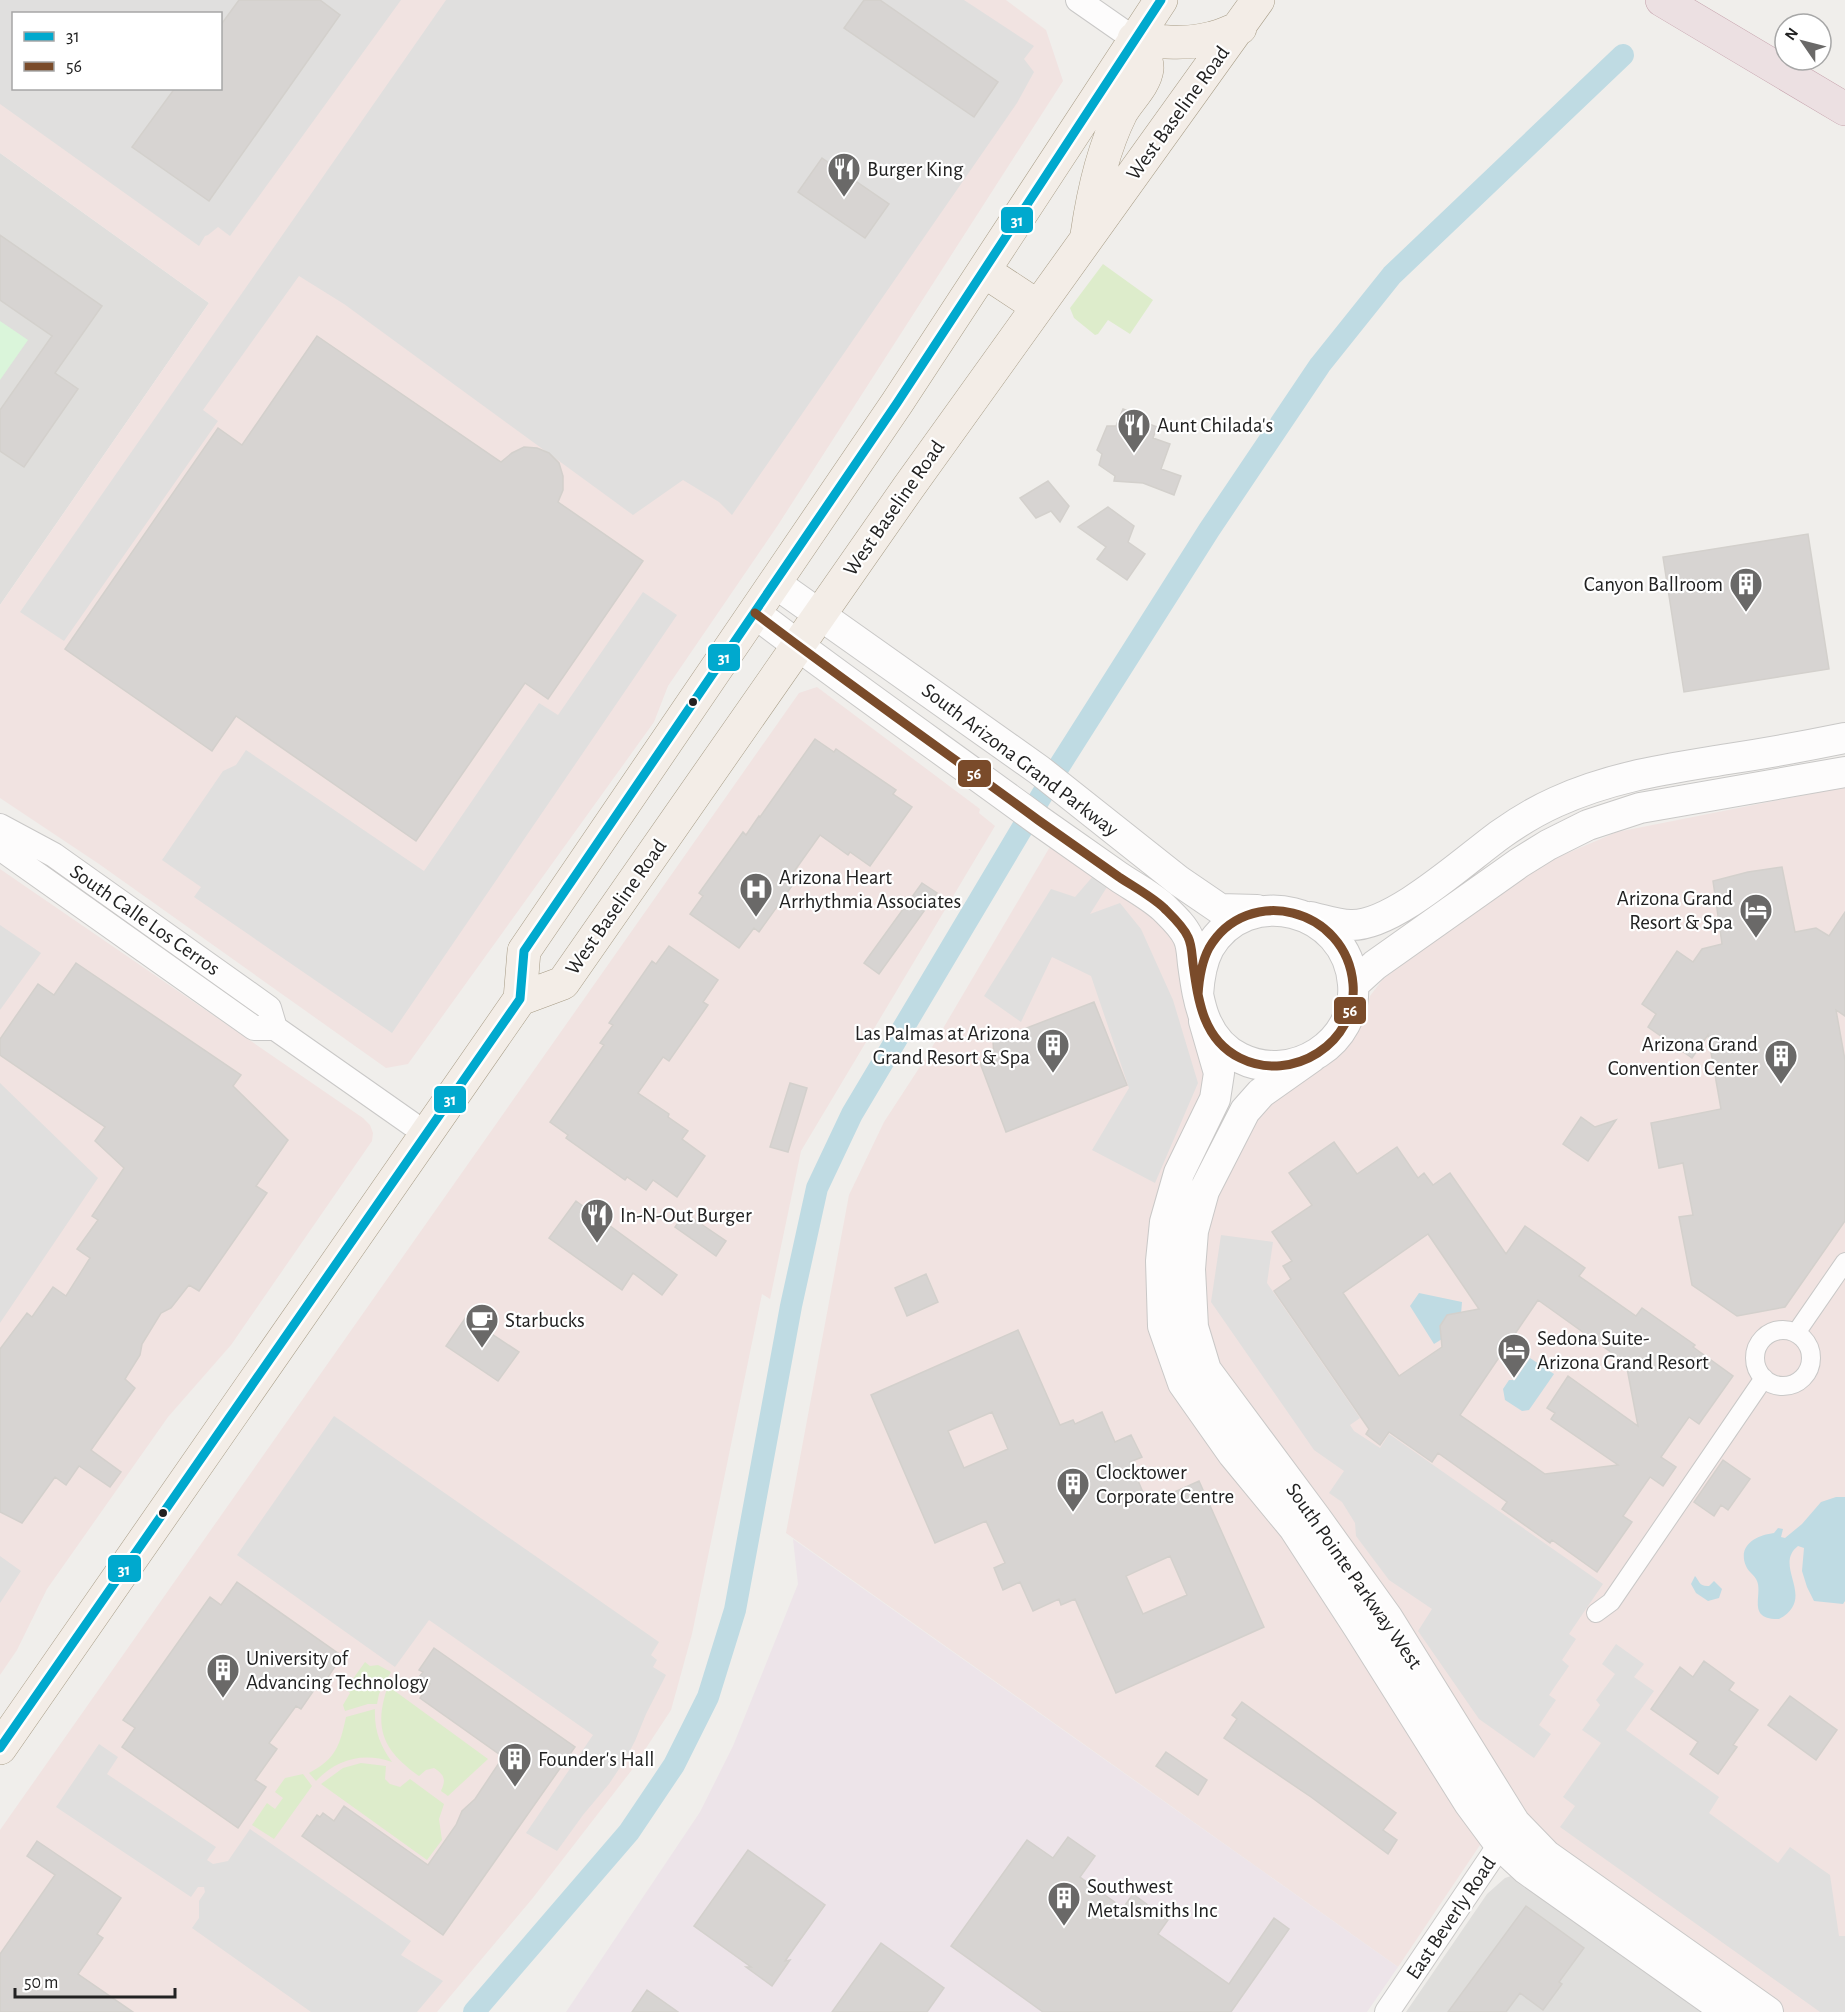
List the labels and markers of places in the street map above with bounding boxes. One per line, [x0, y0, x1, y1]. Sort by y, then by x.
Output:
restaurant icon: Burger King [826, 151, 862, 198]
place label: Burger King [867, 159, 964, 180]
restaurant icon: Aunt Chilada's [1116, 407, 1152, 454]
place label: Aunt Chilada's [1157, 415, 1273, 436]
building icon: Canyon Ballroom [1728, 566, 1764, 613]
place label: Canyon Ballroom [1584, 574, 1723, 595]
unlabelled marker [687, 696, 699, 708]
place label: Arizona Heart Arrhythmia Associates [779, 867, 961, 912]
hospital icon: Arizona Heart Arrhythmia Associates [738, 871, 774, 918]
place label: Arizona Grand Resort & Spa [1617, 888, 1733, 933]
hotel icon: Arizona Grand Resort & Spa [1738, 892, 1774, 939]
place label: Las Palmas at Arizona Grand Resort & Spa [855, 1023, 1030, 1068]
building icon: Las Palmas at Arizona Grand Resort & Spa [1035, 1027, 1071, 1074]
place label: Arizona Grand Convention Center [1608, 1034, 1758, 1079]
building icon: Arizona Grand Convention Center [1763, 1038, 1799, 1085]
restaurant icon: In-N-Out Burger [579, 1197, 615, 1244]
place label: In-N-Out Burger [620, 1205, 752, 1226]
cafe icon: Starbucks [464, 1302, 500, 1349]
place label: Starbucks [505, 1310, 585, 1331]
place label: Sedona Suite- Arizona Grand Resort [1537, 1328, 1709, 1373]
hotel icon: Sedona Suite- Arizona Grand Resort [1496, 1332, 1532, 1379]
place label: Clocktower Corporate Centre [1096, 1462, 1234, 1507]
building icon: Clocktower Corporate Centre [1055, 1466, 1091, 1513]
unlabelled marker [157, 1507, 169, 1519]
place label: University of Advancing Technology [246, 1648, 428, 1693]
building icon: University of Advancing Technology [205, 1652, 241, 1699]
building icon: Founder's Hall [497, 1741, 533, 1788]
place label: Founder's Hall [538, 1749, 655, 1770]
place label: Southwest Metalsmiths Inc [1087, 1876, 1217, 1921]
building icon: Southwest Metalsmiths Inc [1046, 1880, 1082, 1927]

